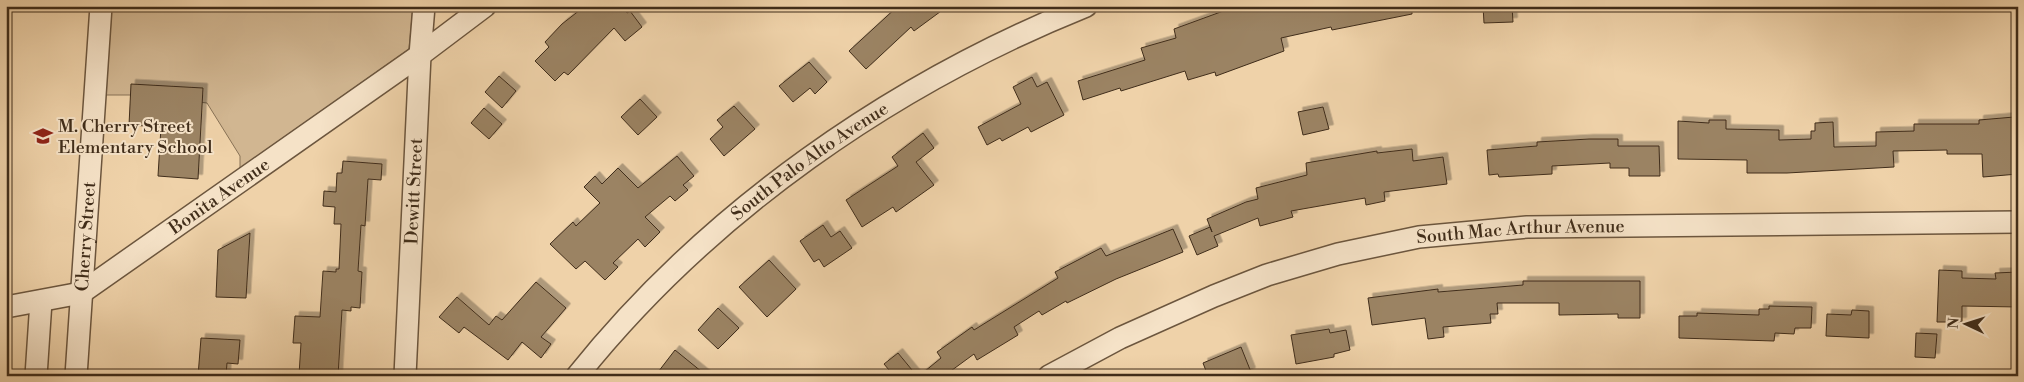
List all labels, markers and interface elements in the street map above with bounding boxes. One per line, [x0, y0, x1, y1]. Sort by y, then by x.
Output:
street label: South Palo Alto Avenue [726, 97, 892, 225]
place label: M. Cherry Street Elementary School [58, 115, 213, 159]
school or university icon: M. Cherry Street Elementary School [32, 125, 54, 147]
street label: Dewitt Street [400, 137, 428, 245]
street label: Bonita Avenue [163, 153, 274, 240]
street label: Cherry Street [70, 180, 101, 292]
street label: South Mac Arthur Avenue [1415, 215, 1625, 249]
north arrow [1942, 300, 1992, 350]
text: N [1945, 317, 1963, 329]

